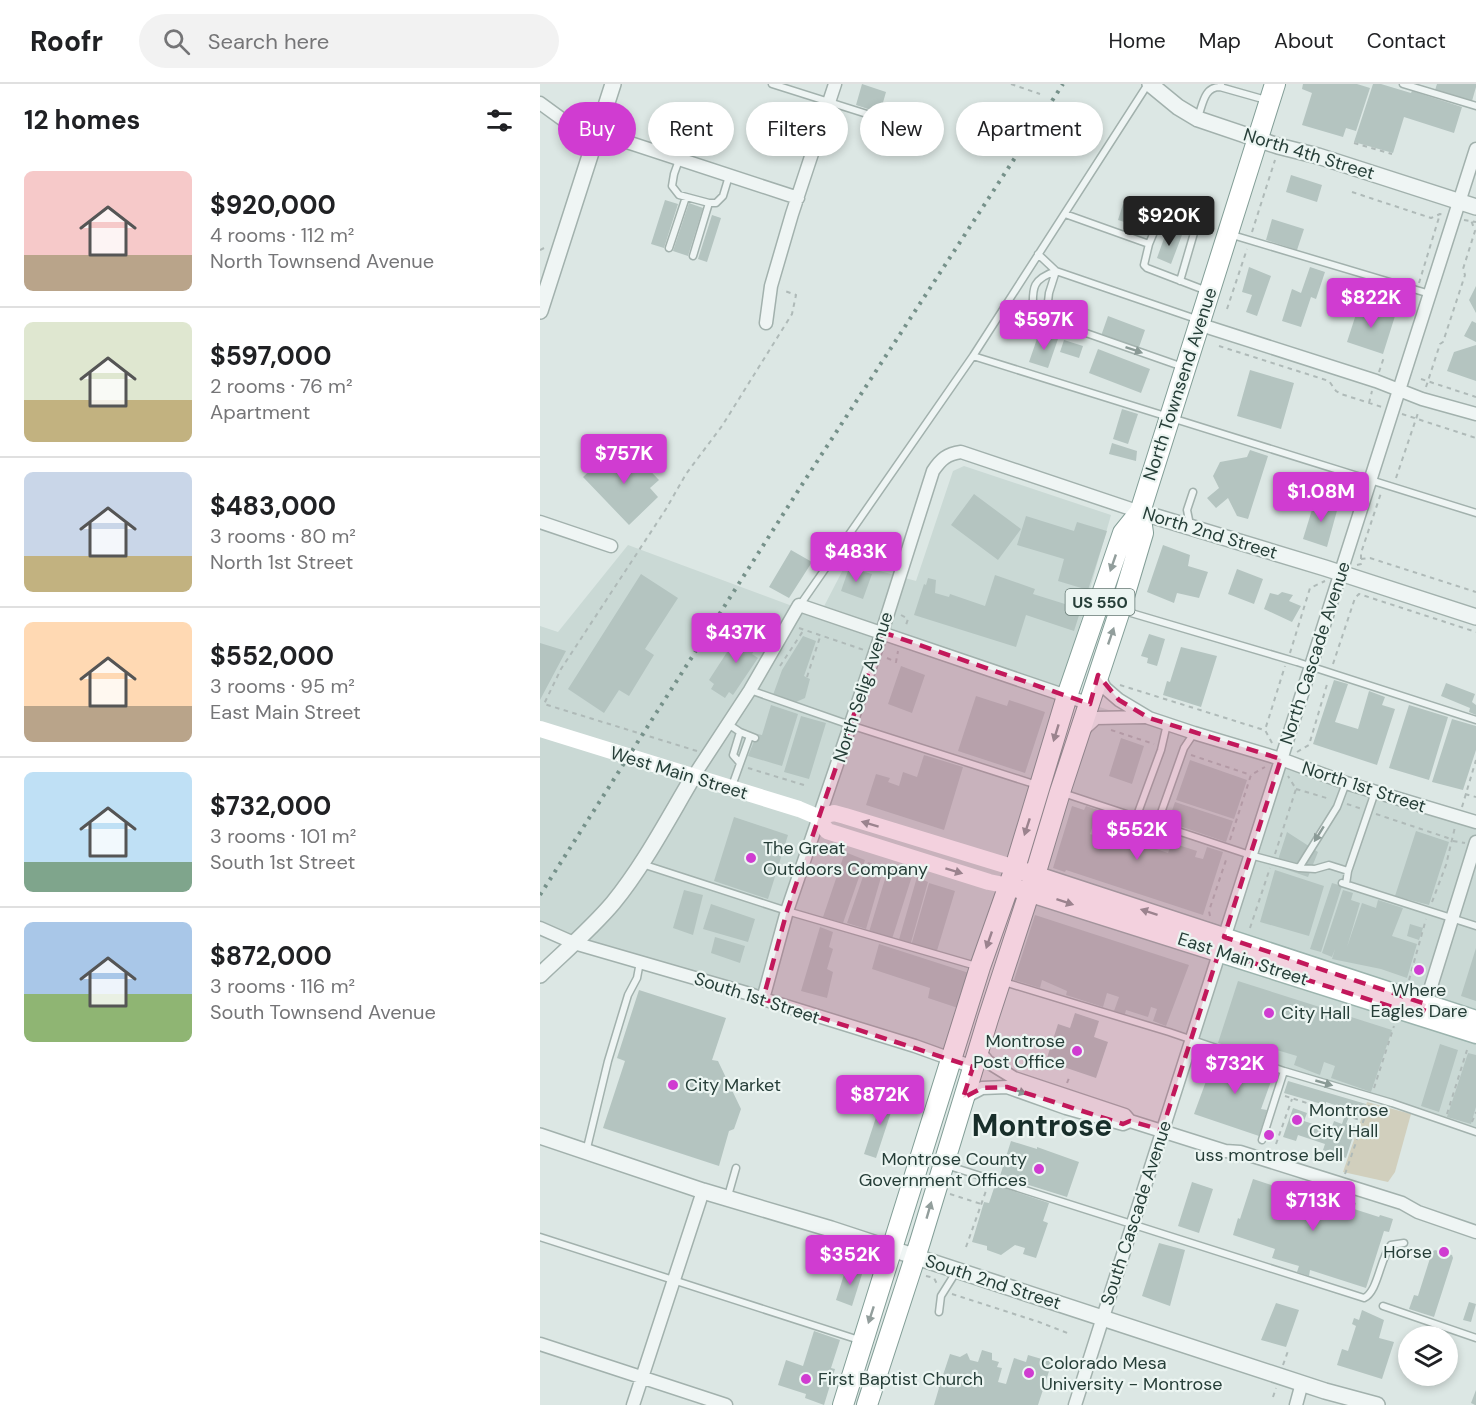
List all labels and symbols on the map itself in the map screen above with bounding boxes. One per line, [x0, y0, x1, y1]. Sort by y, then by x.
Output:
street label: North 4th Street [1240, 123, 1378, 185]
pin: $920K [1127, 196, 1211, 247]
pin: $822K [1329, 278, 1413, 329]
street label: North Townsend Avenue [1137, 284, 1223, 484]
pin: $597K [1002, 300, 1086, 351]
one-way arrow [1125, 346, 1143, 356]
pin: $757K [582, 434, 666, 485]
pin: $1.08M [1272, 472, 1370, 523]
street label: North 2nd Street [1140, 501, 1280, 565]
pin: $483K [814, 532, 898, 583]
one-way arrow [1108, 554, 1117, 572]
street label: North Cascade Avenue [1274, 558, 1356, 748]
road number: US 550 [1066, 589, 1134, 615]
street label: North Selig Avenue [827, 609, 899, 765]
pin: $437K [694, 613, 778, 664]
one-way arrow [1106, 627, 1116, 645]
one-way arrow [1050, 724, 1060, 742]
street label: West Main Street [607, 741, 751, 805]
street label: North 1st Street [1299, 756, 1429, 818]
pin: $552K [1095, 810, 1179, 861]
one-way arrow [1022, 818, 1031, 836]
one-way arrow [861, 819, 879, 828]
one-way arrow [1314, 826, 1325, 842]
place label: The Great Outdoors Company [763, 836, 928, 881]
marker: The Great Outdoors Company [744, 851, 758, 865]
one-way arrow [945, 867, 963, 876]
one-way arrow [1056, 898, 1074, 908]
one-way arrow [1140, 907, 1158, 916]
street label: East Main Street [1175, 927, 1311, 991]
one-way arrow [984, 932, 993, 950]
marker: Where Eagles Dare [1412, 963, 1426, 977]
street label: South 1st Street [691, 966, 823, 1030]
place label: Where Eagles Dare [1371, 978, 1467, 1023]
place label: City Hall [1281, 1001, 1350, 1025]
marker: City Hall [1262, 1006, 1276, 1020]
place label: Montrose Post Office [973, 1029, 1065, 1074]
marker: Montrose Post Office [1070, 1044, 1084, 1058]
pin: $732K [1193, 1044, 1277, 1095]
place label: City Market [685, 1073, 781, 1097]
pin: $872K [838, 1075, 922, 1126]
marker: City Market [666, 1078, 680, 1092]
one-way arrow [1316, 1079, 1334, 1088]
one-way arrow [1009, 1086, 1027, 1096]
place label: Montrose City Hall [1309, 1098, 1388, 1143]
district label: Montrose [972, 1106, 1112, 1145]
marker: Montrose City Hall [1290, 1113, 1304, 1127]
street label: South Cascade Avenue [1095, 1118, 1177, 1308]
marker: uss montrose bell [1262, 1128, 1276, 1142]
place label: uss montrose bell [1195, 1143, 1343, 1167]
place label: Montrose County Government Offices [859, 1147, 1027, 1192]
marker: Montrose County Government Offices [1032, 1162, 1046, 1176]
pin: $713K [1271, 1181, 1355, 1232]
one-way arrow [925, 1201, 934, 1219]
pin: $352K [808, 1235, 892, 1286]
place label: Horse [1383, 1240, 1432, 1264]
marker: Horse [1437, 1245, 1451, 1259]
street label: South 2nd Street [922, 1249, 1064, 1315]
one-way arrow [866, 1306, 875, 1324]
place label: Colorado Mesa University - Montrose [1041, 1351, 1223, 1396]
marker: Colorado Mesa University - Montrose [1022, 1366, 1036, 1380]
place label: First Baptist Church [818, 1367, 983, 1391]
marker: First Baptist Church [799, 1372, 813, 1386]

